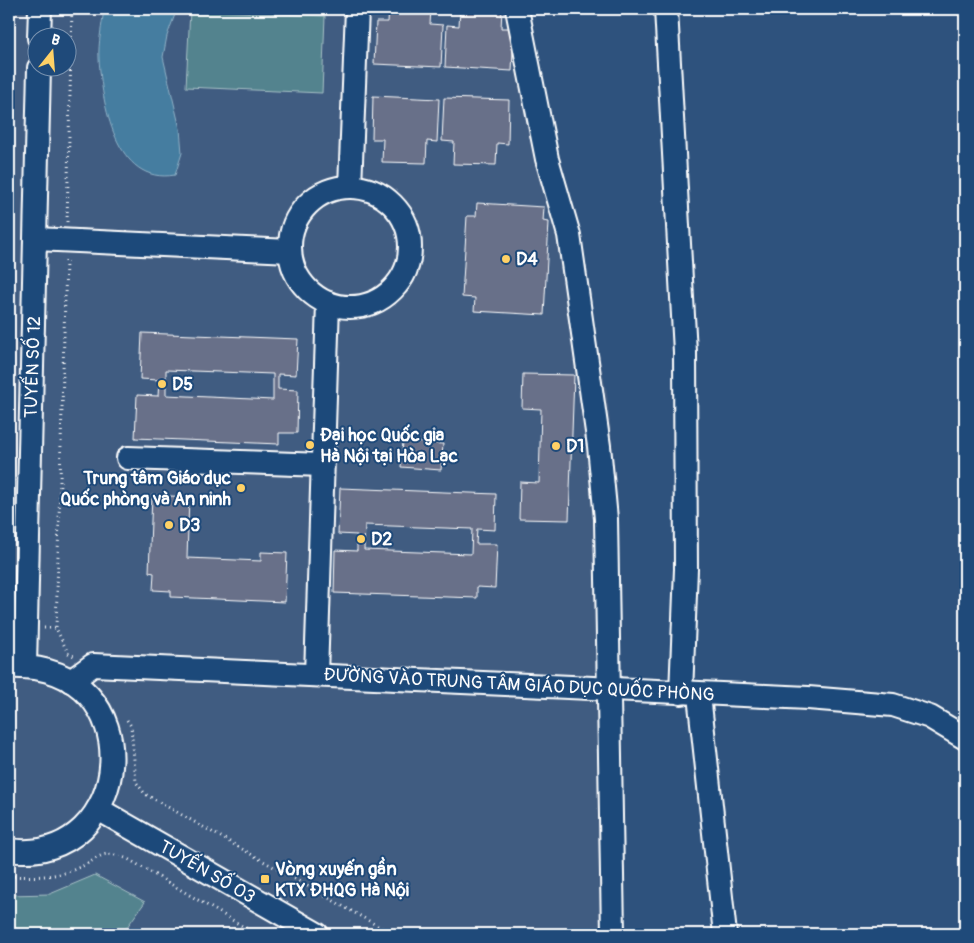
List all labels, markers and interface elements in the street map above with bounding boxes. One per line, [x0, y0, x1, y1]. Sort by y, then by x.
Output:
north arrow [28, 28, 78, 78]
text: B [49, 31, 62, 49]
place label: D4 [516, 248, 538, 271]
marker: D4 [500, 253, 512, 265]
street label: TUYẾN SỐ 12 [17, 315, 46, 418]
place label: D5 [172, 373, 193, 396]
marker: D5 [156, 378, 168, 390]
place label: Đại học Quốc gia Hà Nội tại Hòa Lạc [320, 424, 458, 468]
place label: D1 [566, 435, 584, 458]
marker: Đại học Quốc gia Hà Nội tại Hòa Lạc [304, 439, 316, 451]
marker: D1 [550, 440, 562, 452]
place label: Trung tâm Giáo dục Quốc phòng và An ninh [60, 467, 232, 511]
marker: Trung tâm Giáo dục Quốc phòng và An ninh [235, 482, 247, 494]
place label: D3 [179, 514, 200, 537]
marker: D3 [163, 519, 175, 531]
place label: D2 [371, 528, 392, 551]
marker: D2 [355, 533, 367, 545]
street label: ĐƯỜNG VÀO TRUNG TÂM GIÁO DỤC QUỐC PHÒNG [323, 660, 715, 707]
street label: TUYẾN SỐ 03 [155, 833, 261, 909]
place label: Vòng xuyến gần KTX ĐHQG Hà Nội [275, 856, 409, 902]
marker: Vòng xuyến gần KTX ĐHQG Hà Nội [259, 873, 271, 885]

